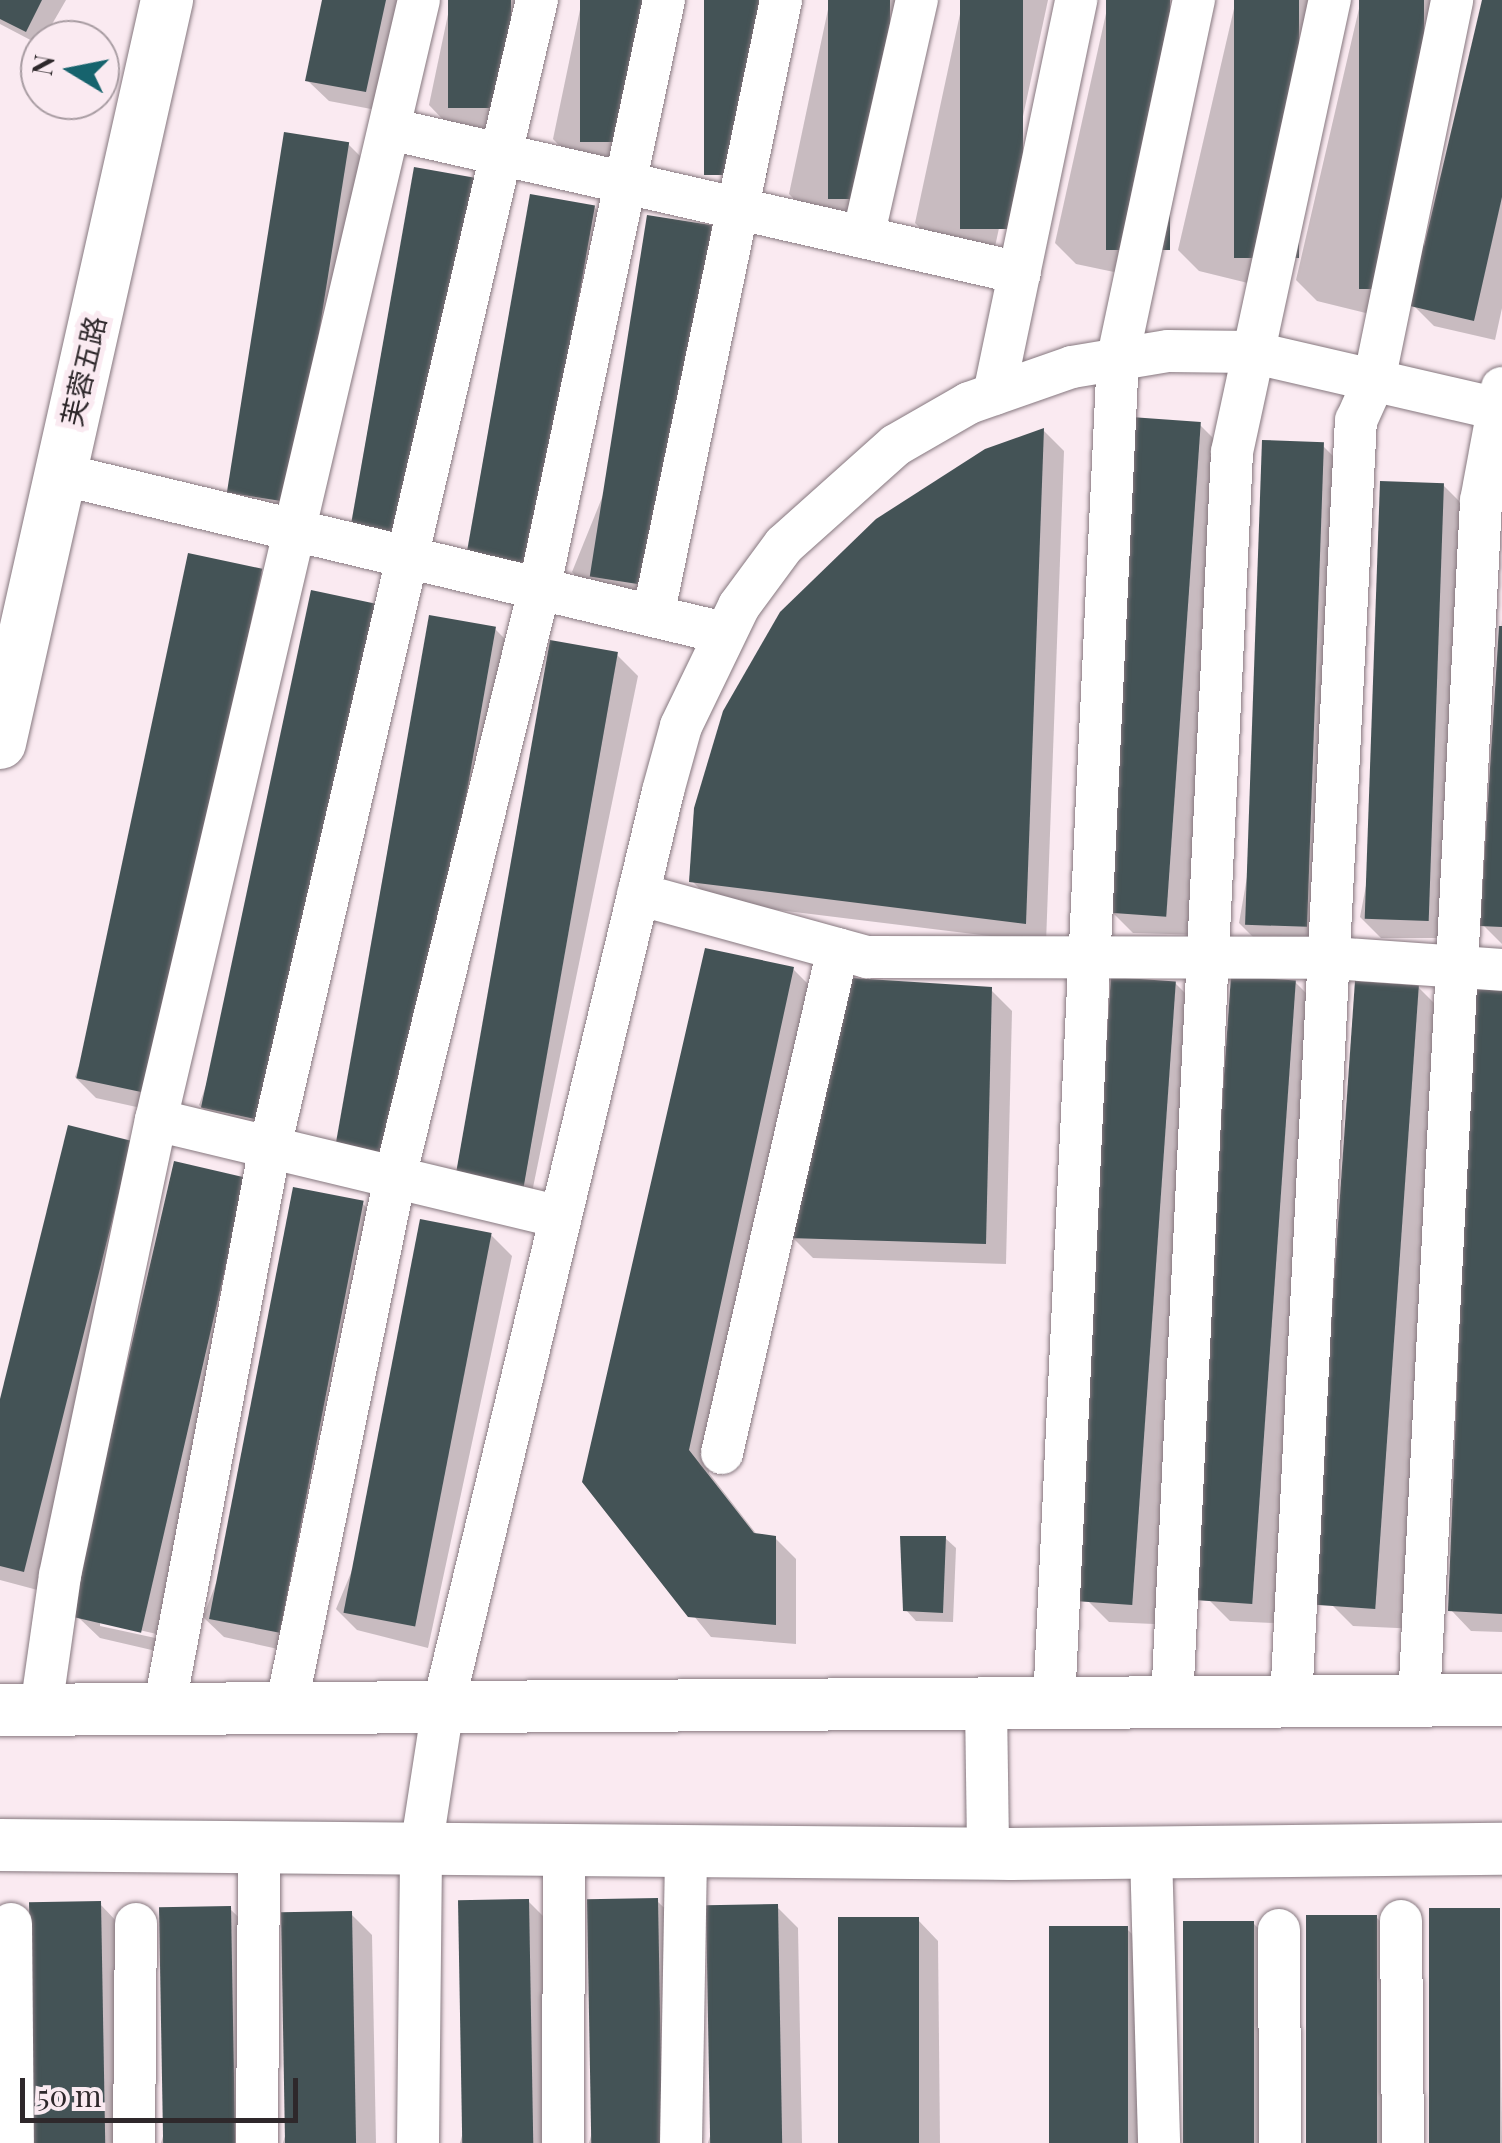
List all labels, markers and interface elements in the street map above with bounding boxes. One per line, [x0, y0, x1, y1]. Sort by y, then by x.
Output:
north arrow [20, 20, 120, 120]
text: N [22, 52, 62, 78]
street label: 芙蓉五路 [54, 313, 112, 429]
scale bar [25, 2058, 302, 2120]
text: 50 m [37, 2075, 102, 2115]

